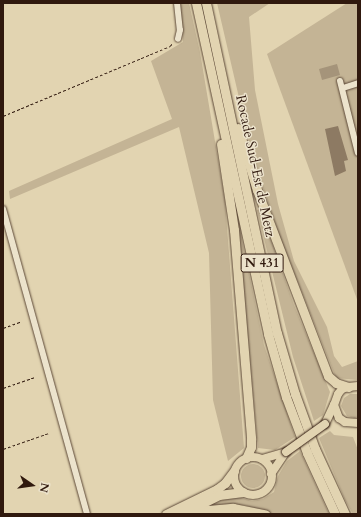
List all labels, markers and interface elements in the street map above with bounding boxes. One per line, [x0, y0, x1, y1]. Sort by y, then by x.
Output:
street label: Rocade Sud-Est de Metz [232, 93, 278, 239]
road number: N 431 [240, 252, 284, 274]
north arrow [12, 465, 52, 505]
text: N [36, 481, 53, 494]

